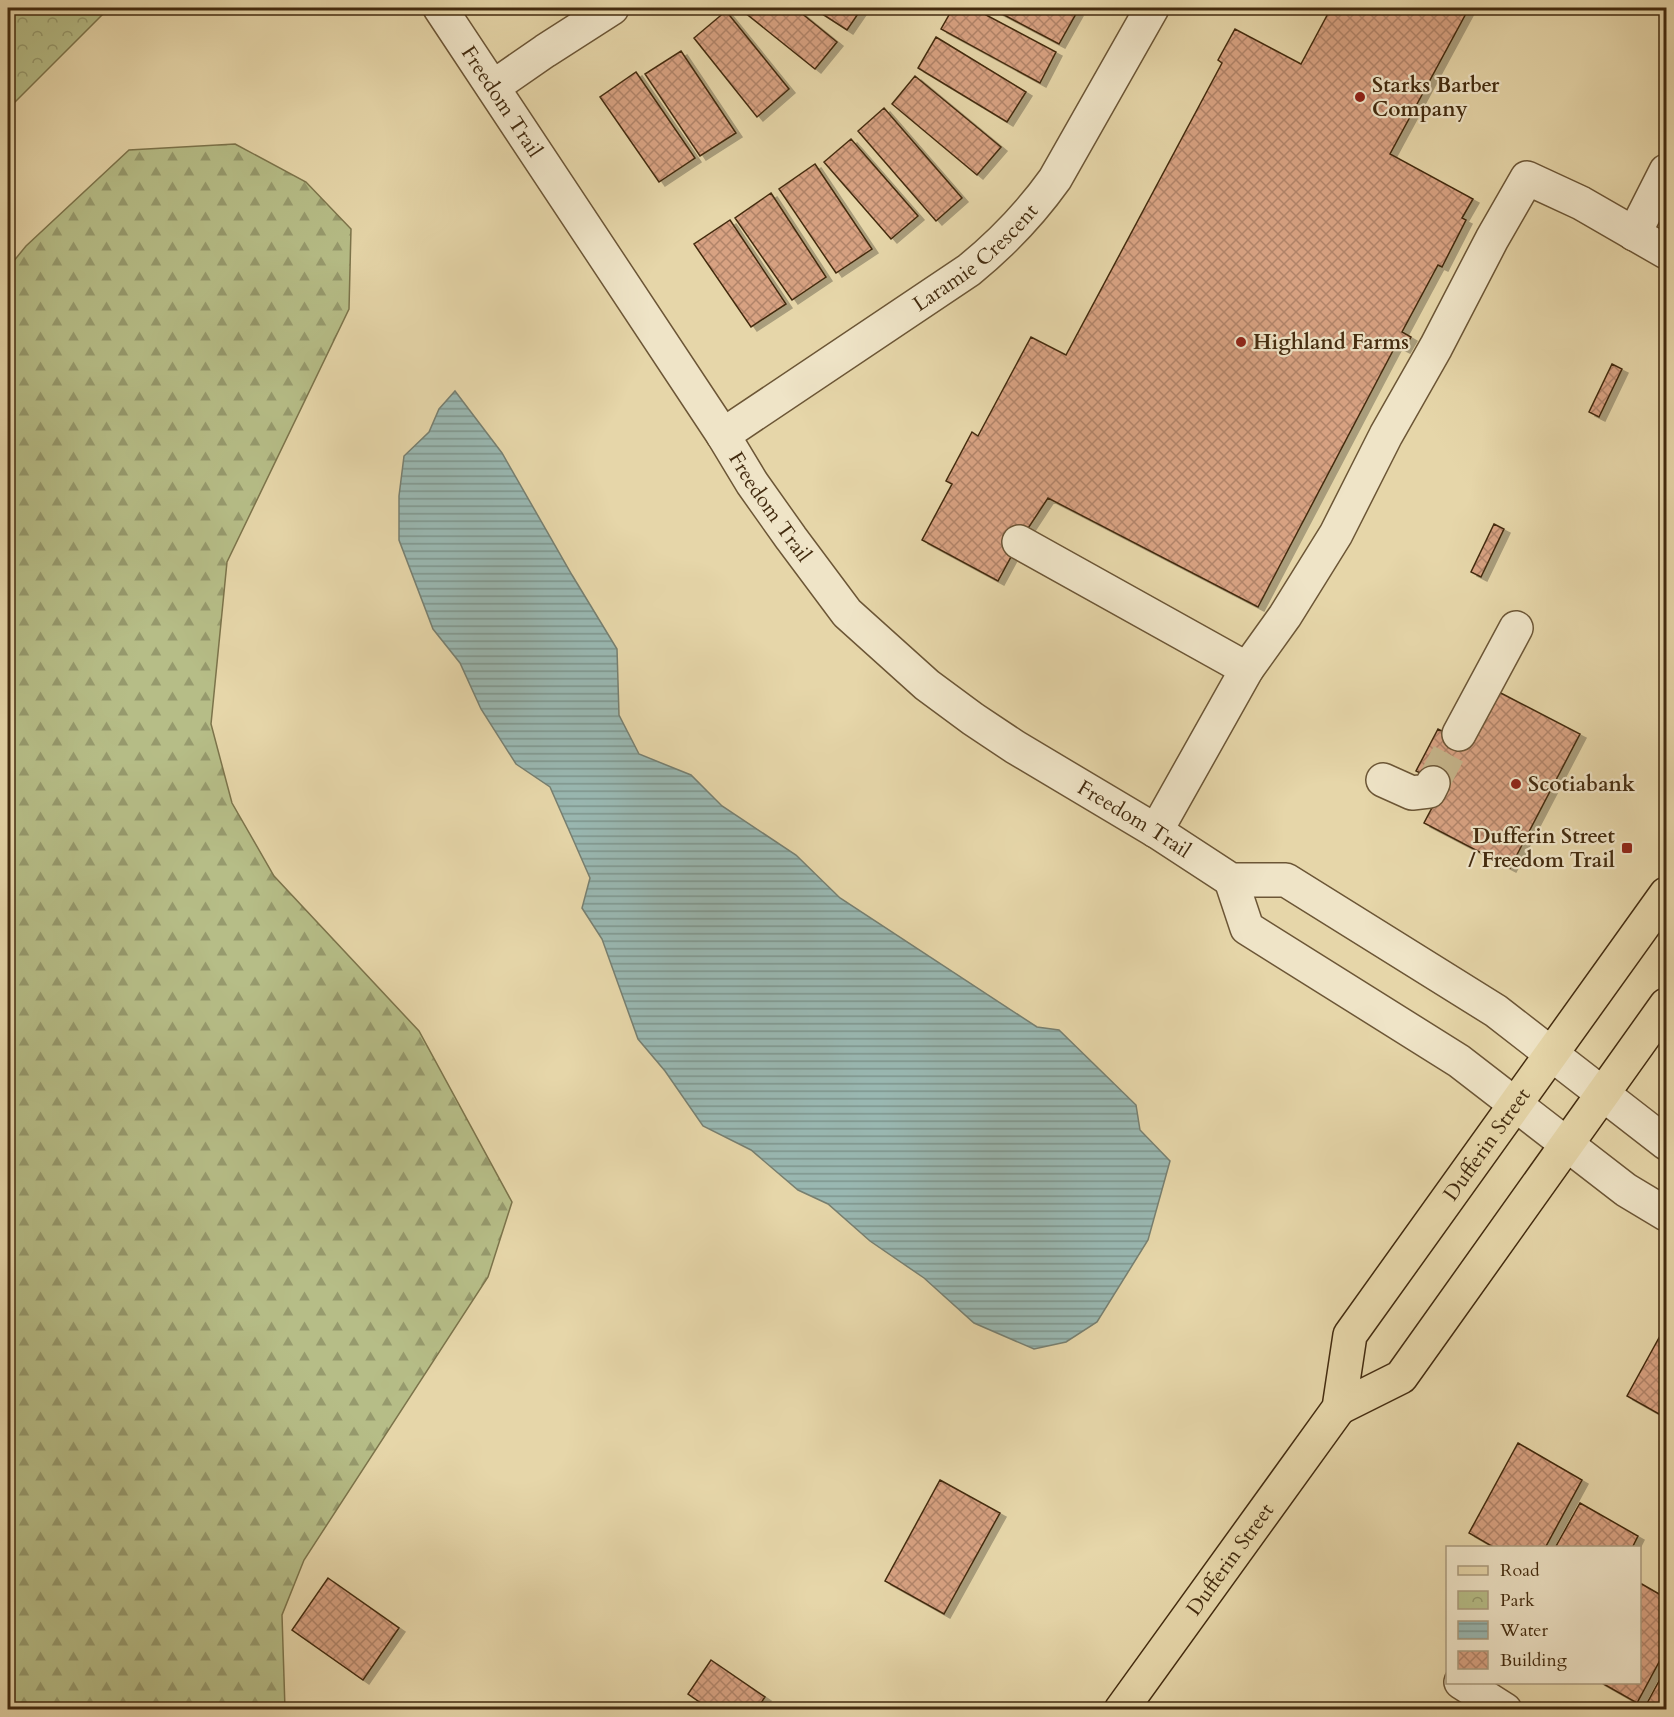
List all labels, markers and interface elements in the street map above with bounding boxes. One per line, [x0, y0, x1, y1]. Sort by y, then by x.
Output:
street label: Freedom Trail [454, 40, 549, 163]
place label: Starks Barber Company [1372, 71, 1500, 124]
marker: Starks Barber Company [1353, 90, 1367, 104]
street label: Laramie Crescent [907, 197, 1045, 318]
place label: Highland Farms [1253, 328, 1409, 357]
marker: Highland Farms [1234, 335, 1248, 349]
street label: Freedom Trail [722, 446, 818, 568]
place label: Scotiabank [1528, 770, 1635, 799]
street label: Freedom Trail [1072, 773, 1197, 865]
marker: Scotiabank [1509, 777, 1523, 791]
place label: Dufferin Street / Freedom Trail [1468, 822, 1616, 875]
marker: Dufferin Street / Freedom Trail [1620, 841, 1634, 855]
street label: Dufferin Street [1436, 1082, 1537, 1207]
street label: Dufferin Street [1179, 1497, 1281, 1621]
legend [1446, 1546, 1641, 1684]
text: Road [1500, 1558, 1540, 1583]
text: Park [1500, 1588, 1535, 1613]
text: Water [1499, 1618, 1549, 1643]
text: Building [1500, 1648, 1568, 1673]

